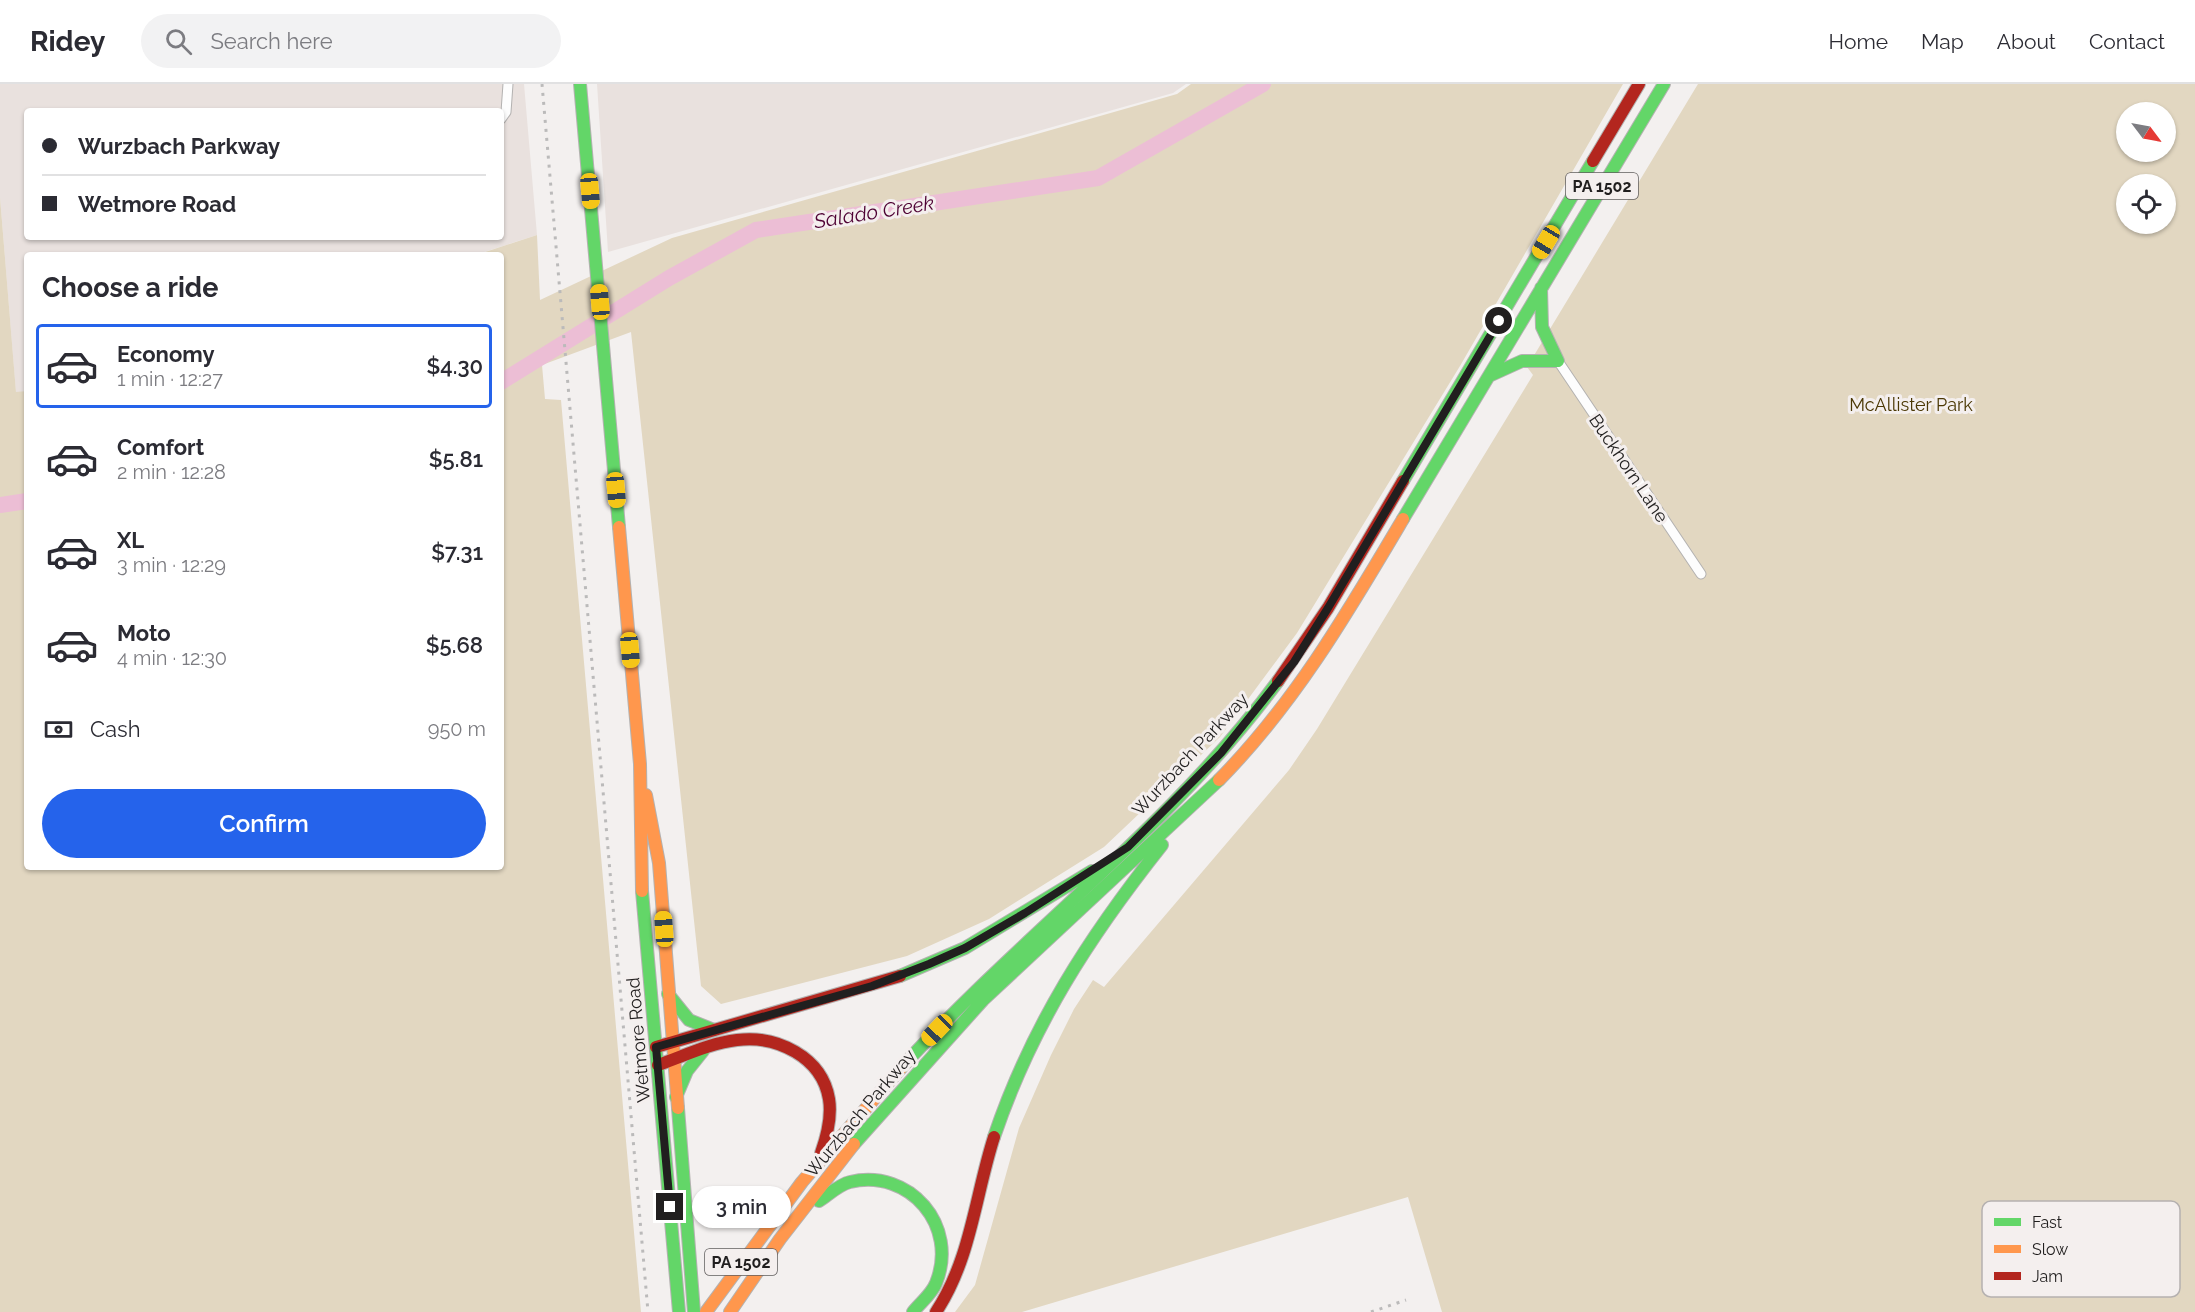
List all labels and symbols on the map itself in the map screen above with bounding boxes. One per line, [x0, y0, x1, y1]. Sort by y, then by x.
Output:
north arrow [2116, 102, 2176, 162]
car [579, 172, 601, 210]
road number: PA 1502 [1566, 173, 1638, 199]
water label: Salado Creek [811, 191, 936, 233]
car [1529, 222, 1563, 262]
car [589, 283, 611, 321]
route start [1485, 307, 1512, 334]
park label: McAllister Park [1849, 394, 1973, 415]
street label: Buckhorn Lane [1585, 410, 1673, 526]
car [605, 471, 627, 509]
car [619, 631, 641, 669]
street label: Wurzbach Parkway [1128, 688, 1253, 820]
car [654, 910, 674, 948]
street label: Wetmore Road [622, 976, 654, 1104]
car [918, 1011, 956, 1049]
street label: Wurzbach Parkway [800, 1045, 920, 1181]
callout: 3 min [691, 1186, 790, 1228]
route end [656, 1193, 683, 1220]
legend [1982, 1201, 2180, 1297]
text: Fast [2032, 1213, 2063, 1232]
text: Slow [2032, 1240, 2068, 1259]
road number: PA 1502 [705, 1249, 777, 1275]
text: Jam [2032, 1267, 2063, 1286]

